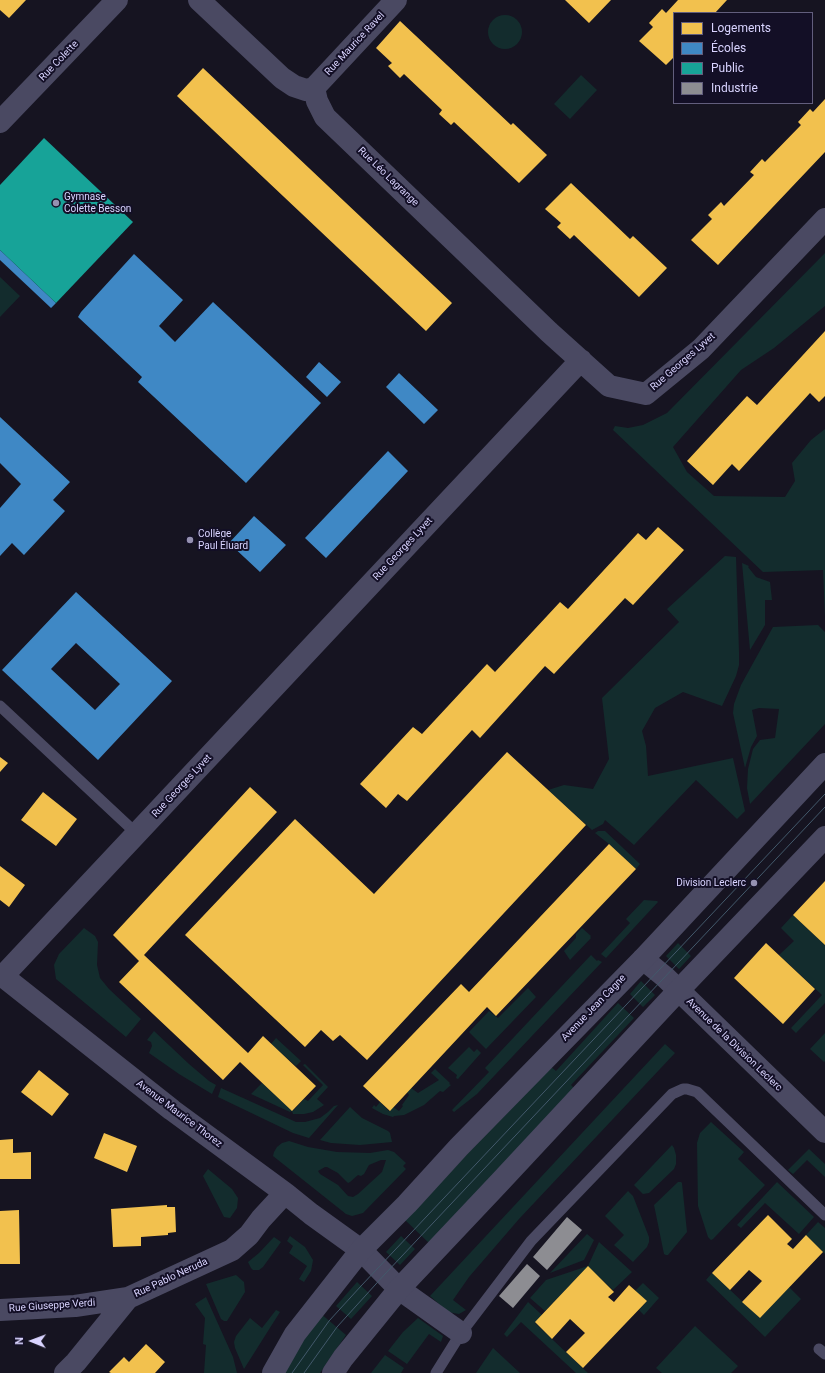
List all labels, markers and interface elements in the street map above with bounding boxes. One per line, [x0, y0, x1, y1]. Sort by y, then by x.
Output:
street label: Rue Maurice Ravel [323, 10, 387, 78]
legend [673, 12, 813, 104]
text: Logements [711, 21, 771, 35]
street label: Rue Colette [37, 38, 81, 84]
text: Écoles [711, 41, 746, 55]
text: Public [711, 61, 744, 75]
text: Industrie [711, 81, 758, 95]
street label: Rue Léo Lagrange [355, 145, 421, 209]
place label: Gymnase Colette Besson [64, 191, 131, 214]
marker: Gymnase Colette Besson [51, 198, 61, 208]
street label: Rue Georges Lyvet [648, 331, 718, 393]
street label: Rue Georges Lyvet [371, 515, 435, 583]
place label: Collège Paul Éluard [198, 528, 248, 552]
marker: Collège Paul Éluard [185, 535, 195, 545]
street label: Rue Georges Lyvet [150, 752, 214, 820]
place label: Division Leclerc [676, 877, 746, 889]
marker: Division Leclerc [749, 878, 759, 888]
street label: Avenue Jean Cagne [559, 972, 629, 1044]
street label: Avenue de la Division Leclerc [684, 996, 784, 1094]
street label: Avenue Maurice Thorez [134, 1078, 224, 1150]
street label: Rue Pablo Neruda [132, 1256, 210, 1300]
street label: Rue Giuseppe Verdi [8, 1297, 96, 1315]
north arrow [12, 1321, 52, 1361]
text: N [13, 1337, 26, 1345]

